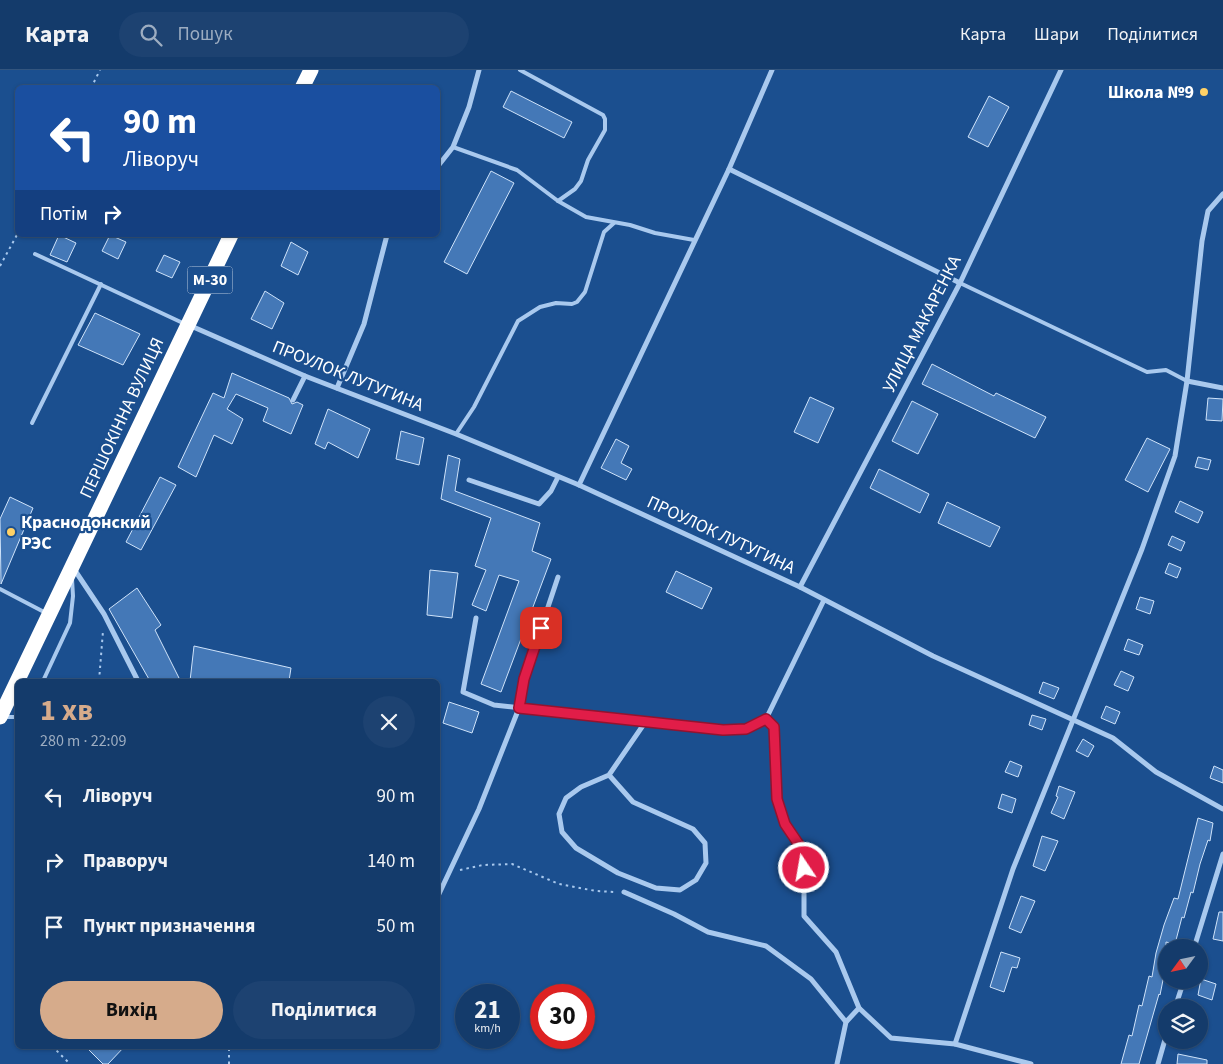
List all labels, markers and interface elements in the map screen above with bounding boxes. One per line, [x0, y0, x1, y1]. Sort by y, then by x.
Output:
search box [119, 12, 469, 57]
text: Карта [25, 17, 89, 52]
icon: search [137, 21, 165, 49]
text: Пошук [177, 21, 233, 48]
text: Карта [960, 22, 1006, 47]
text: Шари [1034, 22, 1079, 47]
text: Поділитися [1107, 22, 1198, 47]
place label: Школа №9 [1108, 80, 1194, 105]
marker: Школа №9 [1198, 86, 1210, 98]
text: 90 m [123, 97, 197, 147]
icon: left [40, 105, 105, 170]
text: Ліворуч [123, 143, 199, 175]
icon: right [98, 200, 126, 228]
text: Потім [40, 201, 88, 228]
street label: УЛИЦА МАКАРЕНКА [877, 251, 967, 397]
road number: М-30 [188, 266, 232, 294]
street label: ПЕРШОКІННА ВУЛИЦЯ [74, 333, 170, 503]
street label: ПРОУЛОК ЛУТУГИНА [269, 334, 428, 418]
street label: ПРОУЛОК ЛУТУГИНА [643, 490, 799, 580]
place label: Краснодонский РЭС [21, 510, 151, 556]
marker: Краснодонский РЭС [5, 526, 17, 538]
pin [520, 607, 562, 649]
icon: arrive [527, 614, 555, 642]
text: 1 хв [40, 689, 93, 732]
button: close [363, 696, 415, 748]
text: 280 m · 22:09 [40, 730, 127, 752]
icon: left [40, 783, 68, 811]
text: Ліворуч [83, 783, 152, 810]
text: 90 m [377, 783, 415, 810]
position arrow [777, 841, 829, 893]
icon: right [40, 848, 68, 876]
text: Праворуч [83, 848, 168, 875]
text: 140 m [367, 848, 415, 875]
icon: arrive [40, 913, 68, 941]
text: Пункт призначення [83, 913, 255, 940]
text: 50 m [377, 913, 415, 940]
north arrow [1158, 939, 1208, 989]
map controls [1158, 939, 1208, 1049]
button: Вихід [40, 981, 223, 1039]
button: Поділитися [233, 981, 415, 1039]
speed limit sign: 30 [530, 984, 595, 1049]
text: 21 [474, 992, 501, 1028]
button: layers [1158, 999, 1208, 1049]
text: km/h [474, 1020, 501, 1037]

